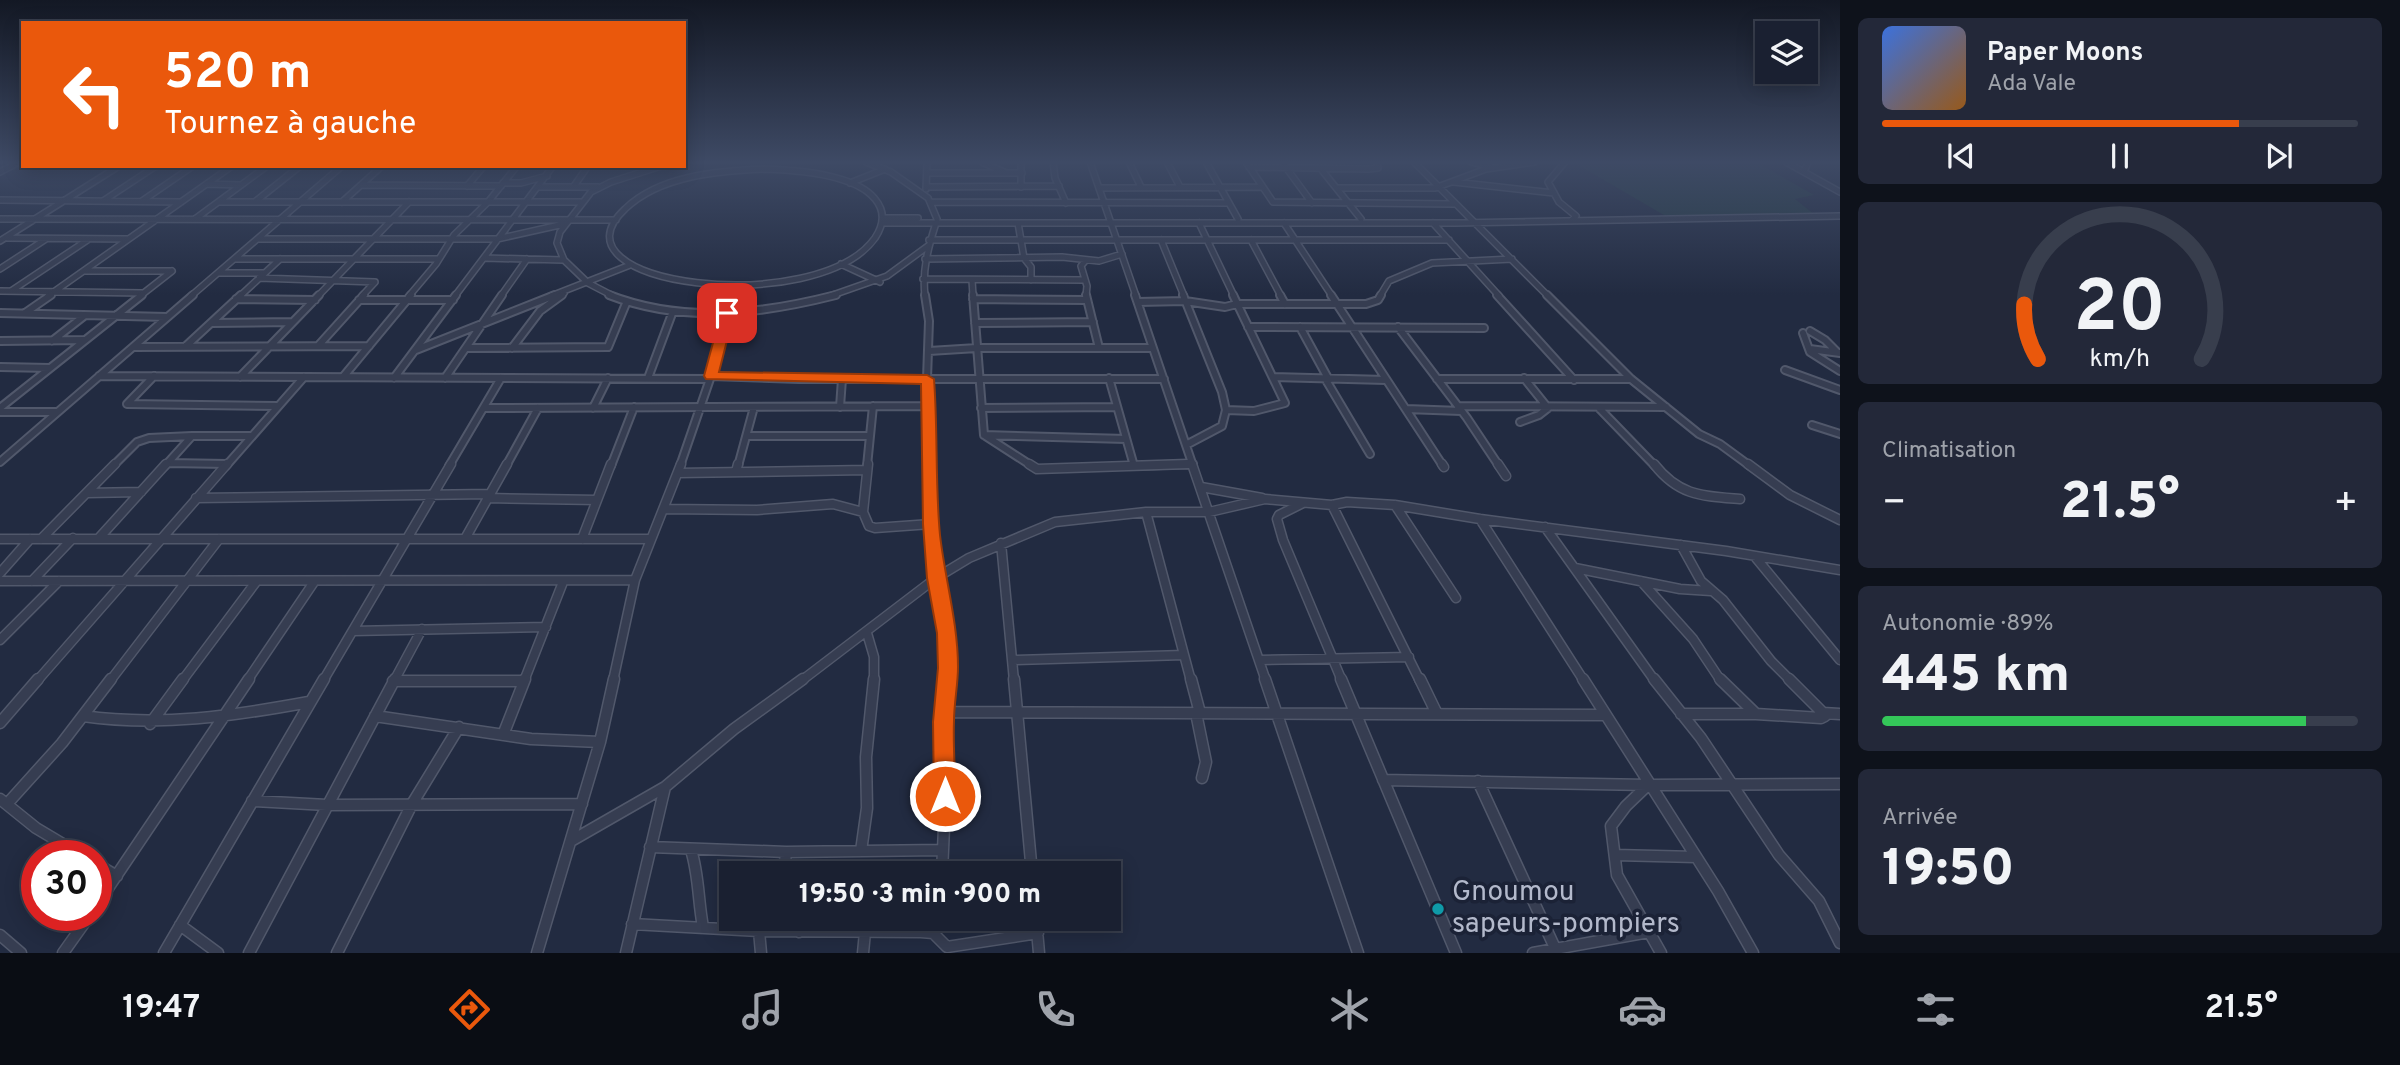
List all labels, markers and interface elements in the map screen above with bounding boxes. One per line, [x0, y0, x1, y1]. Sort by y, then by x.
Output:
map controls [1755, 21, 1818, 84]
button: layers [1755, 21, 1818, 84]
text: Paper Moons [1987, 37, 2143, 70]
text: 520 m [164, 44, 311, 106]
icon: left [49, 49, 140, 140]
text: Ada Vale [1987, 70, 2076, 99]
text: Tournez à gauche [164, 105, 416, 145]
icon: previous [1942, 137, 1980, 175]
icon: pause [2101, 137, 2139, 175]
icon: next [2260, 137, 2298, 175]
text: 20 [2074, 265, 2166, 357]
pin [697, 283, 757, 343]
icon: arrive [708, 294, 746, 332]
text: km/h [2090, 344, 2150, 376]
text: Climatisation [1882, 437, 2016, 466]
text: 21.5° [2060, 471, 2180, 537]
text: − [1882, 480, 1907, 529]
text: + [2333, 480, 2358, 529]
text: Autonomie · 89% [1882, 610, 2054, 639]
text: 445 km [1882, 644, 2070, 710]
position arrow [908, 759, 982, 833]
text: Arrivée [1882, 804, 1958, 833]
text: 19:50 [1882, 838, 2014, 904]
speed limit sign: 30 [21, 840, 112, 931]
place label: Gnoumou sapeurs-pompiers [1452, 875, 1680, 943]
text: 19:50 · 3 min · 900 m [799, 879, 1041, 912]
marker: Gnoumou sapeurs-pompiers [1430, 901, 1446, 917]
icon: directions [445, 985, 494, 1034]
icon: music [738, 985, 787, 1034]
icon: phone [1031, 985, 1080, 1034]
icon: climate [1325, 985, 1374, 1034]
icon: car [1618, 985, 1667, 1034]
icon: filters [1911, 985, 1960, 1034]
text: 19:47 [122, 989, 200, 1029]
text: 21.5° [2205, 989, 2278, 1029]

